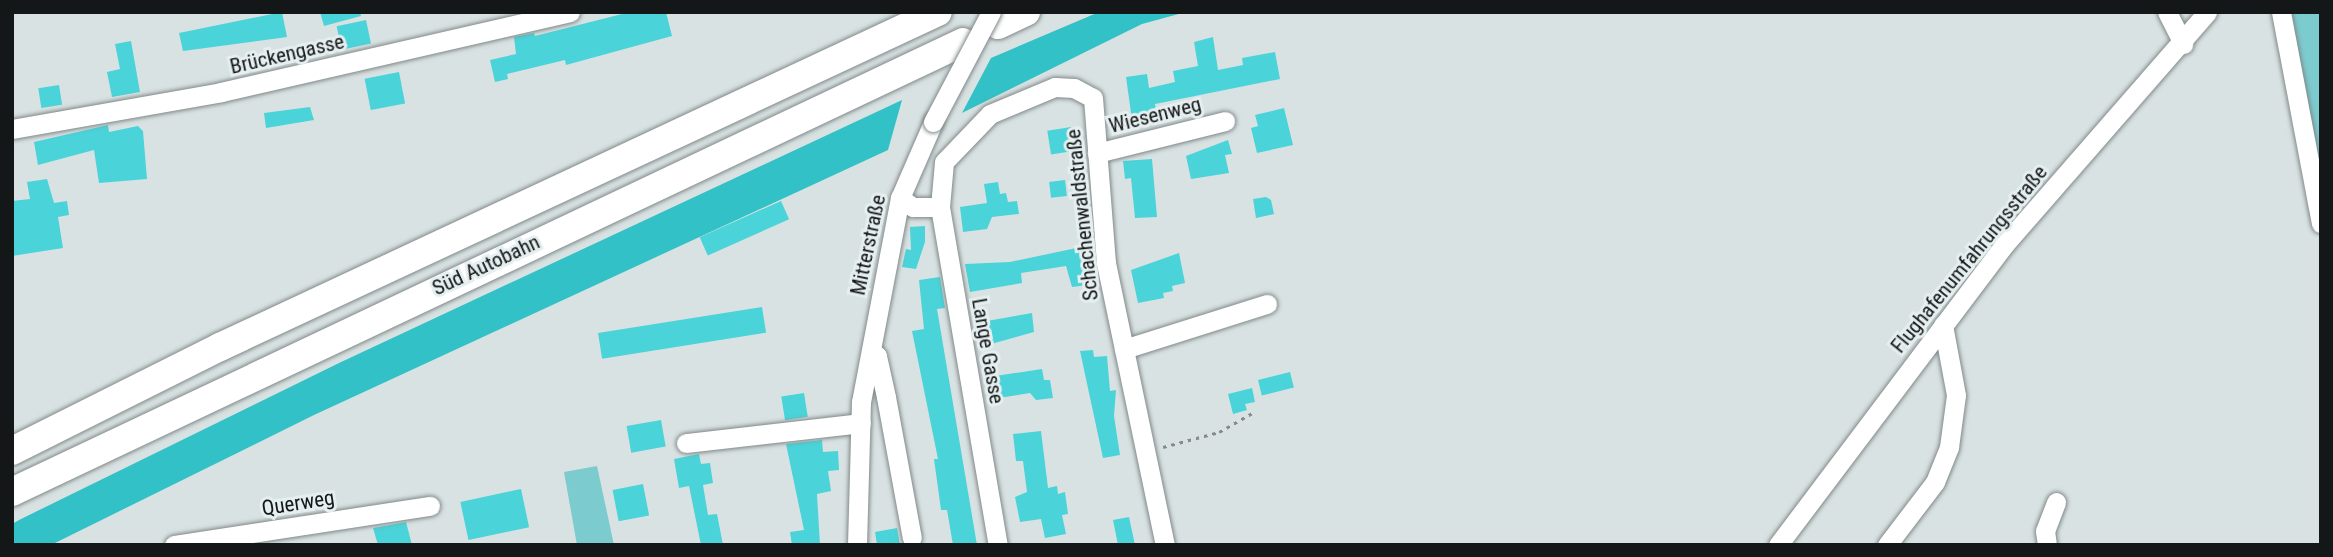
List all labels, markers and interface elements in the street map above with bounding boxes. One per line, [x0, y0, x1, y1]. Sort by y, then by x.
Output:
street label: Brückengasse [227, 29, 347, 79]
street label: Wiesenweg [1106, 91, 1204, 139]
street label: Schachenwaldstraße [1060, 128, 1104, 302]
street label: Flughafenumfahrungsstraße [1886, 160, 2052, 358]
street label: Mitterstraße [845, 192, 891, 298]
street label: Süd Autobahn [428, 229, 544, 301]
street label: Lange Gasse [966, 296, 1010, 406]
street label: Querweg [260, 485, 336, 521]

